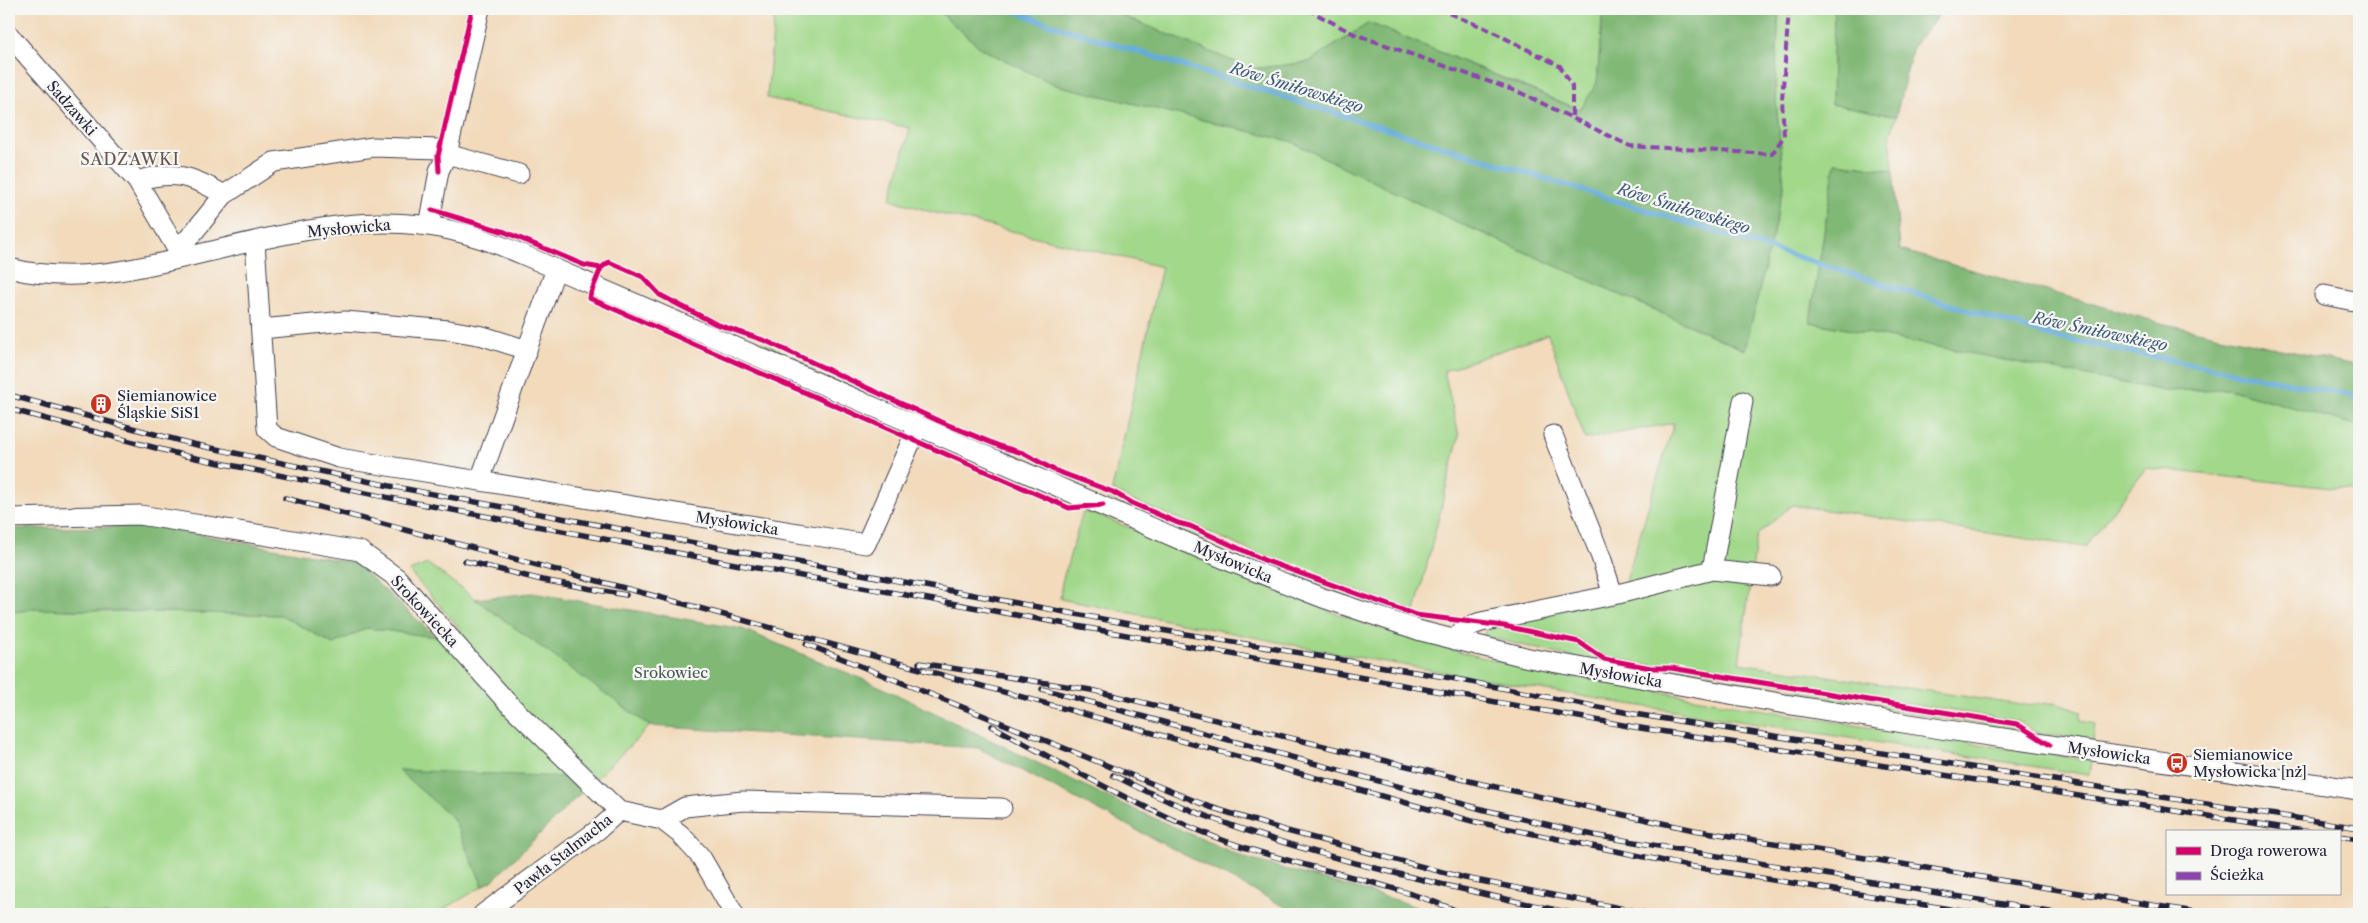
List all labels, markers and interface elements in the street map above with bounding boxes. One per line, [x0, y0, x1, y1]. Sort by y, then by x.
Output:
water label: Rów Śmiłowskiego [1226, 57, 1366, 117]
street label: Sadzawki [43, 77, 101, 140]
district label: SADZAWKI [80, 149, 180, 169]
water label: Rów Śmiłowskiego [1613, 178, 1753, 238]
street label: Mysłowicka [306, 215, 392, 241]
water label: Rów Śmiłowskiego [2029, 306, 2170, 355]
place label: Siemianowice Śląskie SiS1 [117, 386, 217, 422]
building icon: Siemianowice Śląskie SiS1 [89, 392, 113, 416]
street label: Mysłowicka [694, 507, 780, 539]
street label: Mysłowicka [1191, 537, 1275, 587]
street label: Srokowiecka [387, 571, 463, 651]
street label: Mysłowicka [1578, 658, 1664, 692]
park label: Srokowiec [634, 663, 708, 682]
street label: Mysłowicka [2066, 738, 2152, 768]
place label: Siemianowice Mysłowicka [nż] [2193, 745, 2307, 781]
bus stop icon: Siemianowice Mysłowicka [nż] [2165, 751, 2189, 775]
street label: Pawła Stalmacha [510, 810, 616, 898]
legend [2166, 830, 2340, 896]
text: Droga rowerowa [2210, 841, 2327, 860]
text: Ścieżka [2210, 865, 2264, 884]

